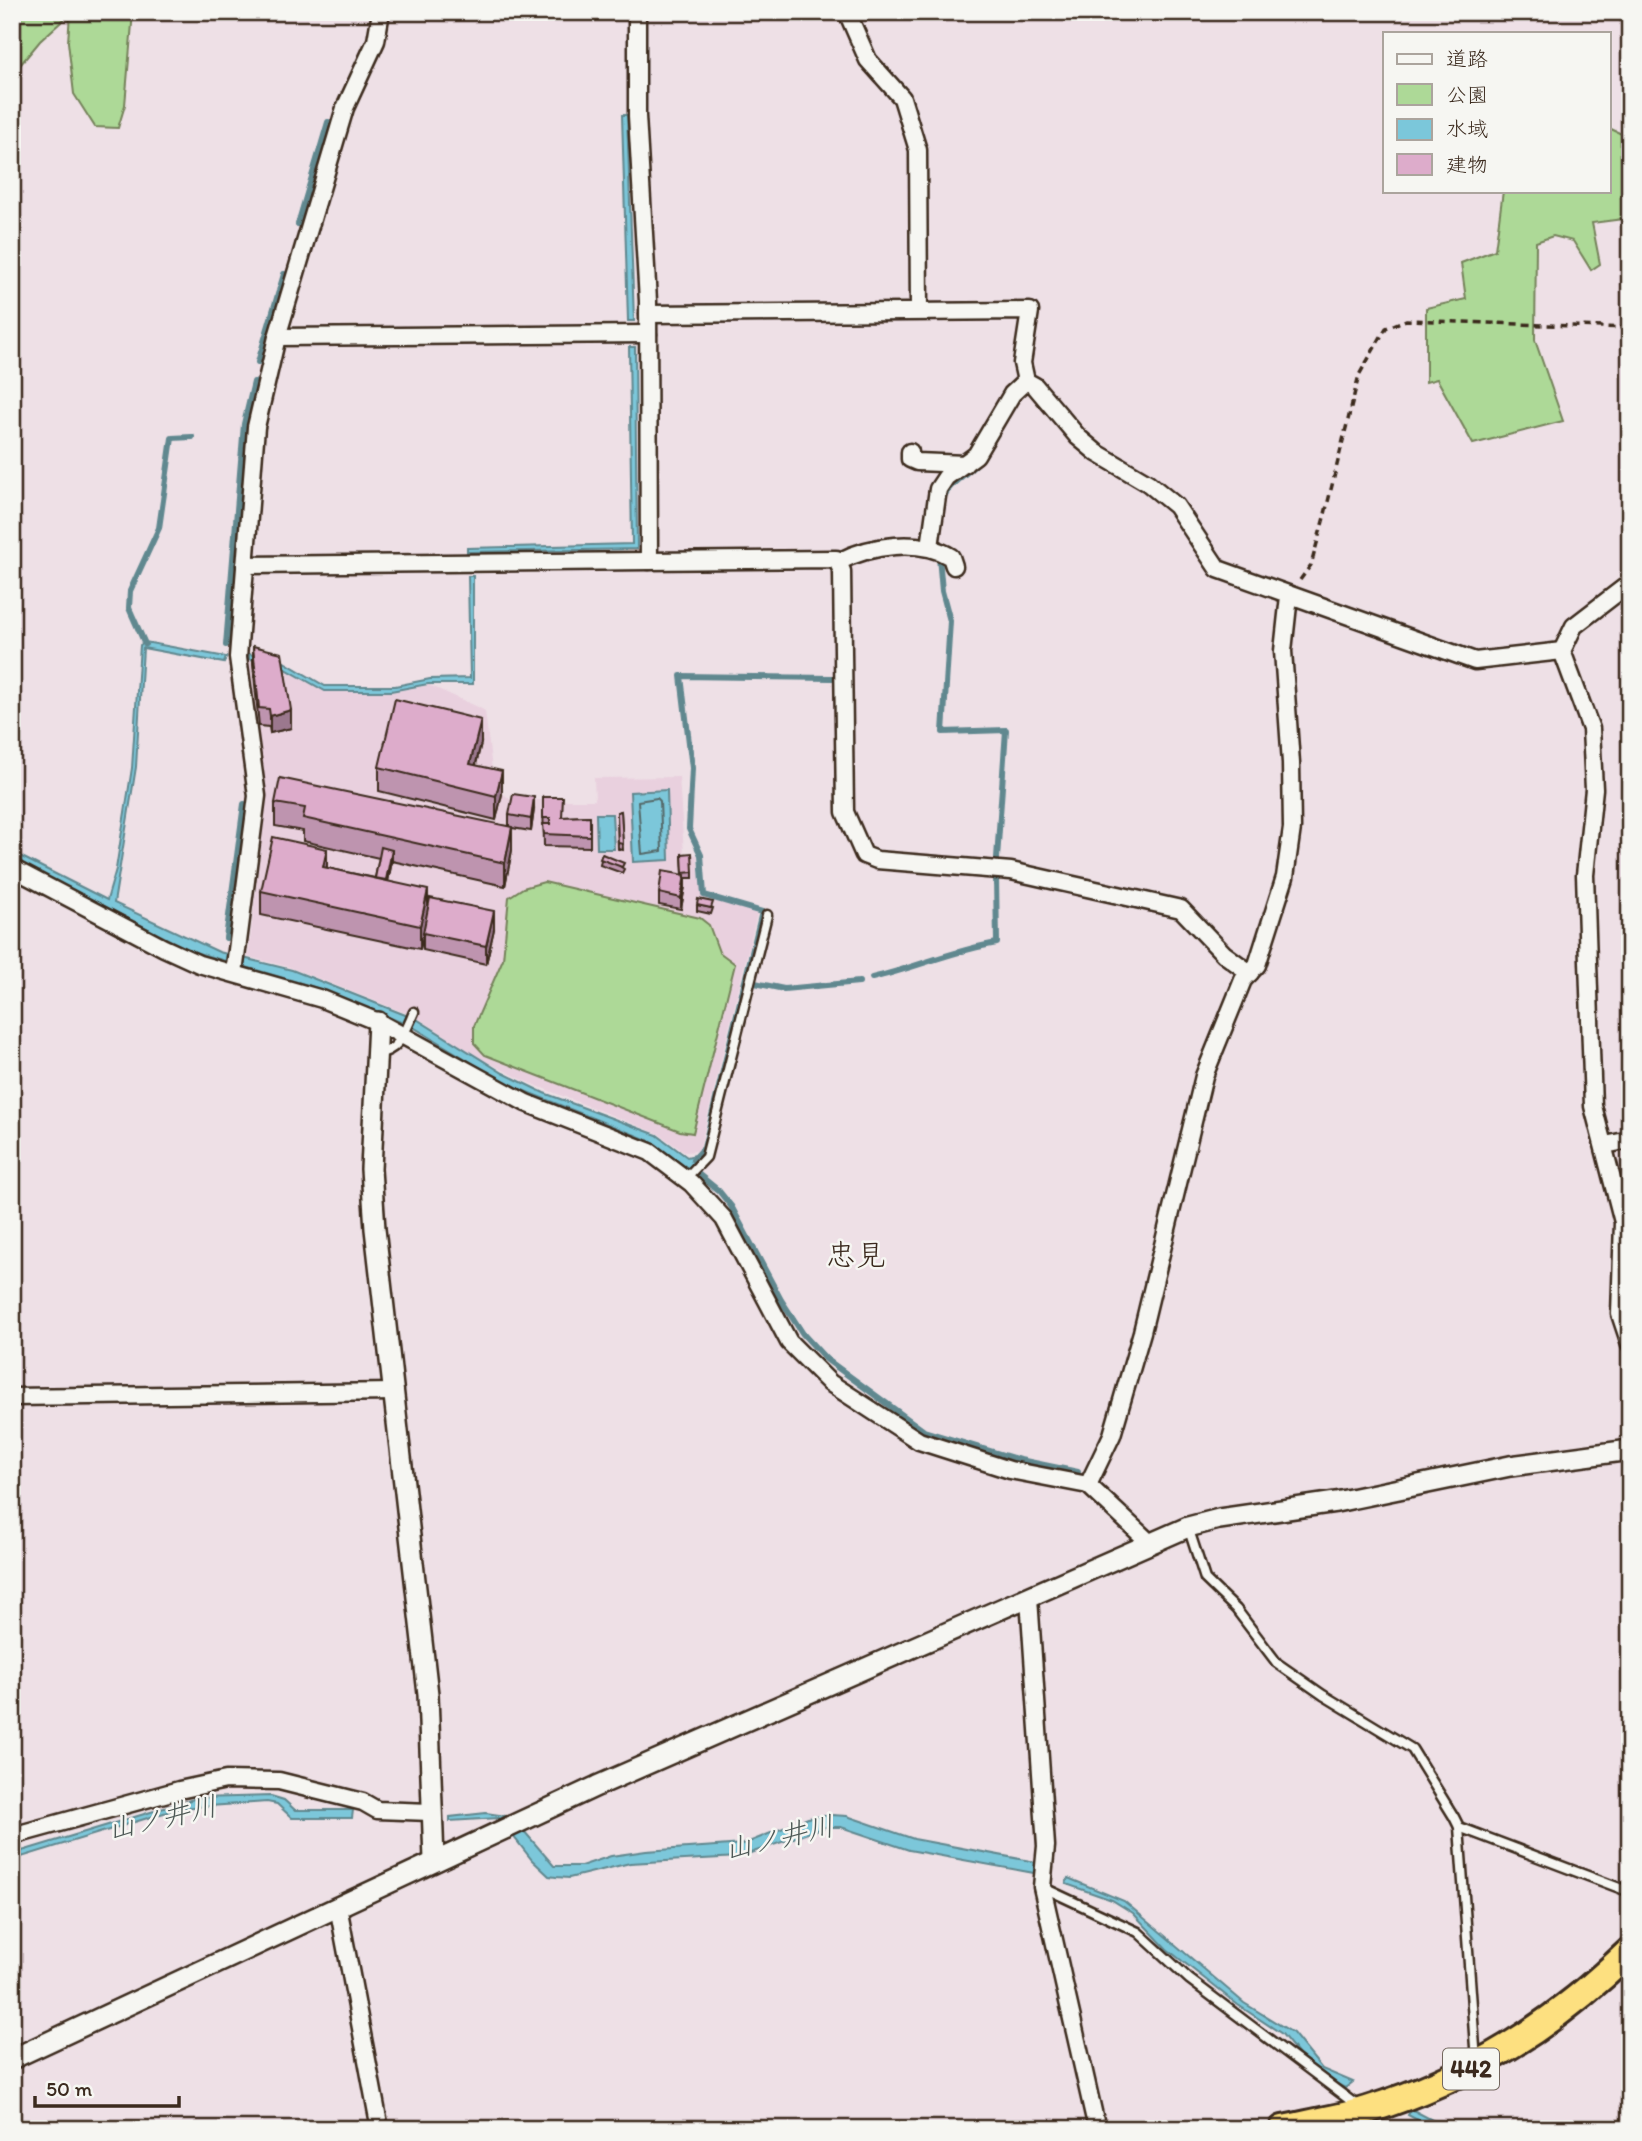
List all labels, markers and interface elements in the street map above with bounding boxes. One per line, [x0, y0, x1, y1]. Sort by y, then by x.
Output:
legend [1383, 32, 1610, 192]
text: 道路 [1446, 46, 1488, 71]
text: 公園 [1446, 82, 1488, 107]
text: 水域 [1446, 116, 1488, 141]
text: 建物 [1446, 152, 1488, 177]
district label: 忠見 [826, 1236, 886, 1273]
water label: 山ノ井川 [104, 1788, 220, 1846]
water label: 山ノ井川 [721, 1808, 837, 1866]
road number: 442 [1443, 2048, 1499, 2090]
scale bar [35, 2064, 178, 2108]
text: 50 m [46, 2076, 93, 2101]

